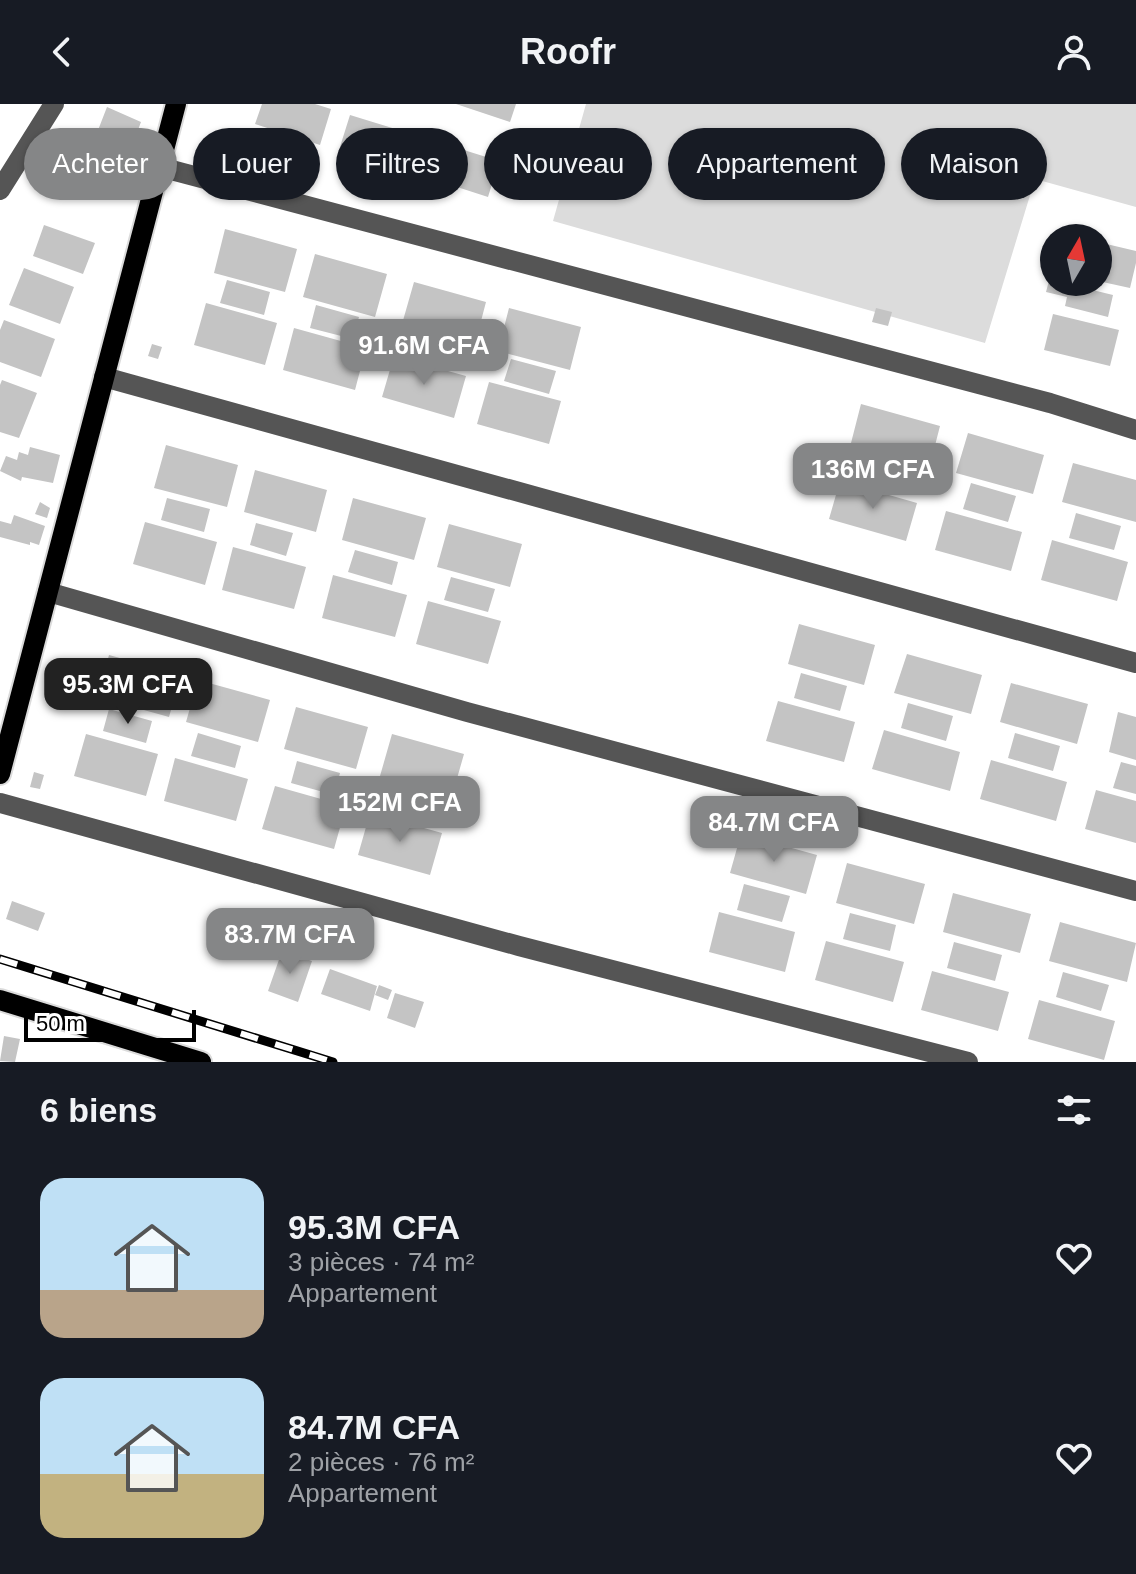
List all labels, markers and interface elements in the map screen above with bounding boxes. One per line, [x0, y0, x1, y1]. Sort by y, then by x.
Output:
icon: back [40, 30, 84, 74]
icon: person [1052, 30, 1096, 74]
text: Roofr [520, 31, 616, 72]
chip: Acheter [24, 128, 177, 200]
chip: Louer [193, 128, 320, 200]
chip: Filtres [336, 128, 468, 200]
chip: Nouveau [484, 128, 652, 200]
chip: Appartement [668, 128, 885, 200]
chip: Maison [901, 128, 1047, 200]
north arrow [1040, 224, 1112, 296]
map controls [1040, 224, 1112, 296]
pin: 91.6M CFA [332, 319, 516, 387]
text: 91.6M CFA [358, 330, 490, 360]
pin: 136M CFA [790, 443, 956, 511]
text: 136M CFA [811, 454, 935, 484]
pin: 95.3M CFA [36, 658, 220, 726]
text: 95.3M CFA [62, 669, 194, 699]
pin: 152M CFA [317, 776, 483, 844]
text: 152M CFA [338, 787, 462, 817]
pin: 84.7M CFA [682, 796, 866, 864]
text: 84.7M CFA [708, 807, 840, 837]
pin: 83.7M CFA [198, 908, 382, 976]
text: 83.7M CFA [224, 919, 356, 949]
scale bar [24, 1006, 196, 1042]
text: 50 m [36, 1011, 85, 1036]
icon: filters [1052, 1088, 1096, 1132]
text: 6 biens [40, 1091, 157, 1129]
text: 95.3M CFA [288, 1208, 460, 1246]
icon: home [104, 1210, 200, 1306]
icon: heart [1052, 1236, 1096, 1280]
text: 3 pièces · 74 m² [288, 1247, 474, 1277]
text: Appartement [288, 1278, 437, 1308]
text: 84.7M CFA [288, 1408, 460, 1446]
icon: home [104, 1410, 200, 1506]
icon: heart [1052, 1436, 1096, 1480]
text: 2 pièces · 76 m² [288, 1447, 474, 1477]
text: Appartement [288, 1478, 437, 1508]

